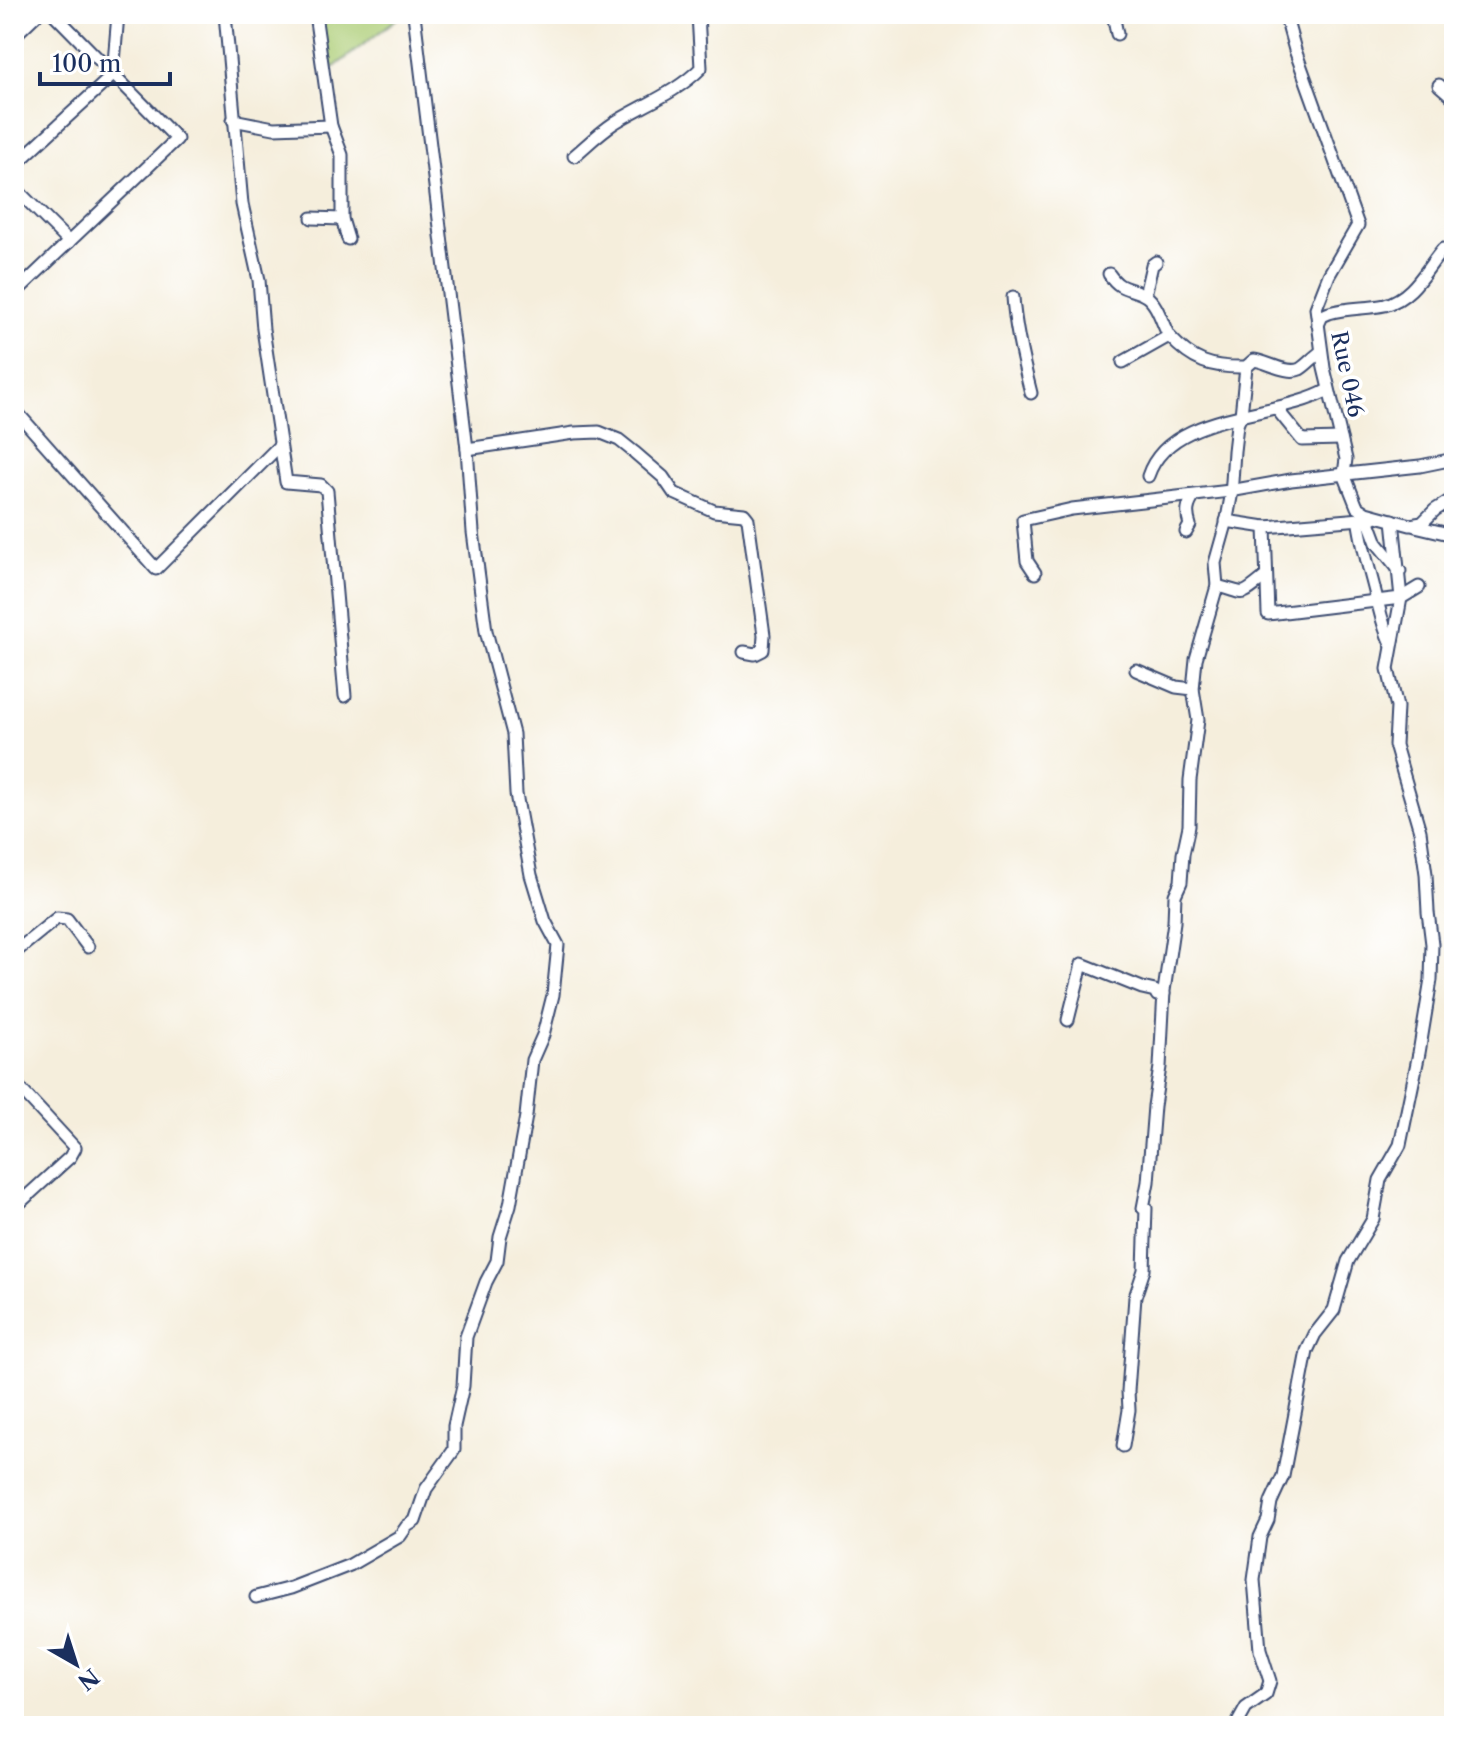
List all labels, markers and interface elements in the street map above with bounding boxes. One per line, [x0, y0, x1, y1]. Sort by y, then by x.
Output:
scale bar [40, 36, 170, 86]
text: 100 m [52, 49, 121, 78]
street label: Rue 046 [1325, 329, 1370, 420]
north arrow [36, 1624, 116, 1704]
text: N [72, 1663, 104, 1696]

